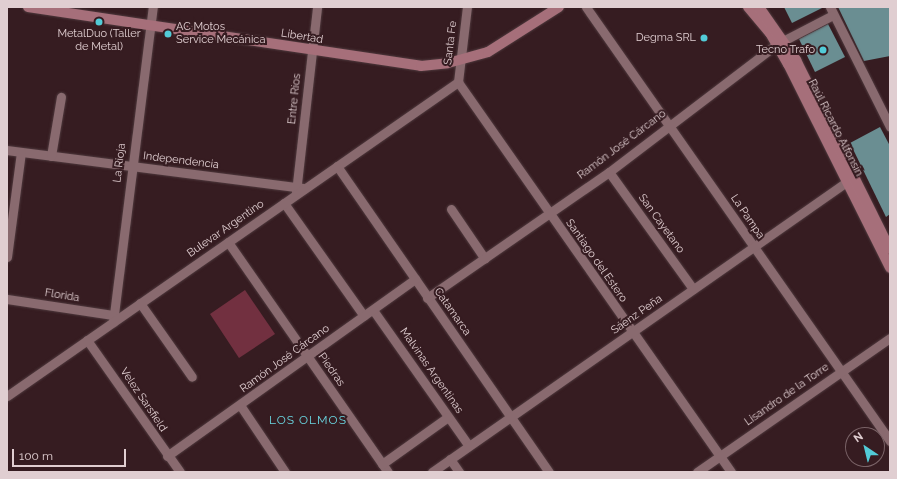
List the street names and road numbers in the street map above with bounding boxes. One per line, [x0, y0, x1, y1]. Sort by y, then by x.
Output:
street label: Santa Fe [442, 20, 460, 66]
street label: Libertad [280, 27, 324, 47]
street label: Entre Ríos [286, 73, 304, 125]
street label: Raúl Ricardo Alfonsín [805, 77, 865, 179]
street label: Ramón José Cárcano [575, 107, 669, 183]
street label: La Rioja [111, 142, 129, 184]
street label: Independencia [142, 150, 220, 172]
street label: San Cayetano [635, 192, 687, 256]
street label: La Pampa [727, 192, 767, 242]
street label: Bulevar Argentino [185, 197, 267, 261]
street label: Santiago del Estero [562, 217, 630, 305]
street label: Catamarca [431, 286, 473, 338]
street label: Florida [44, 287, 80, 305]
street label: Sáenz Peña [609, 293, 665, 337]
street label: Ramón José Cárcano [238, 322, 332, 396]
street label: Malvinas Argentinas [396, 326, 466, 416]
street label: Piedras [315, 351, 347, 389]
street label: Lisandro de la Torre [742, 361, 832, 429]
street label: Velez Sarsfield [117, 365, 169, 435]

